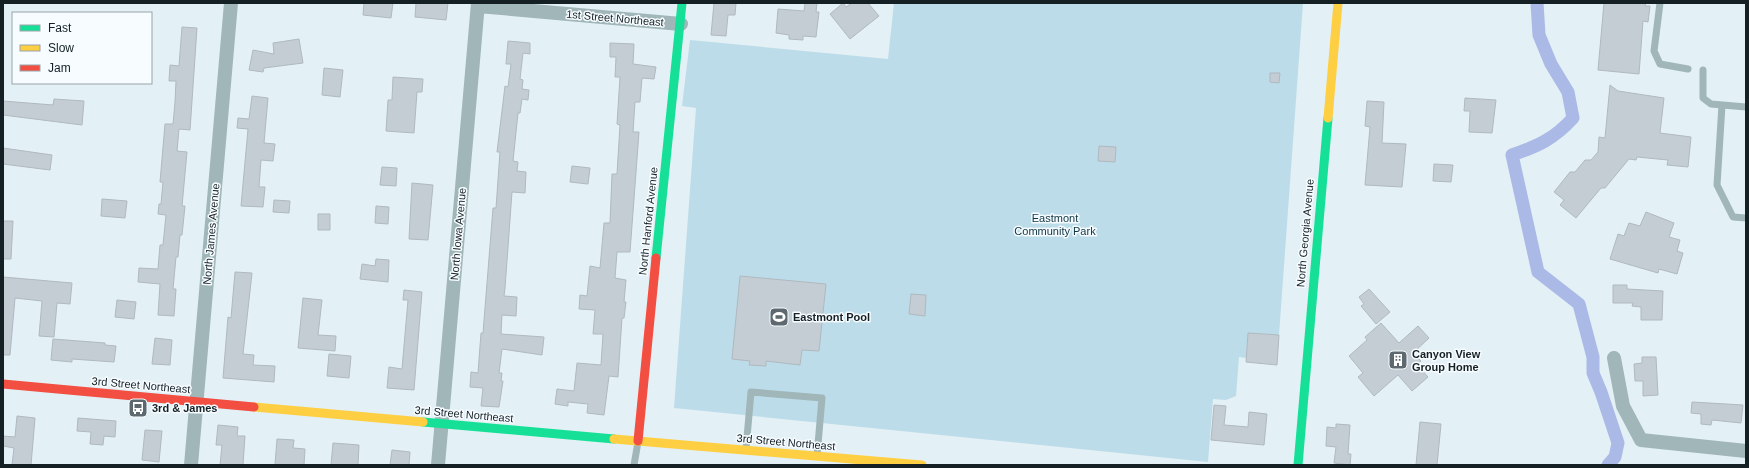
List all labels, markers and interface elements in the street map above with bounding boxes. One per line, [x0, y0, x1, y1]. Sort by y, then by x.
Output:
street label: 1st Street Northeast [566, 8, 664, 28]
legend [12, 12, 152, 84]
text: Fast [48, 21, 72, 35]
text: Slow [48, 41, 74, 55]
text: Jam [48, 61, 71, 75]
street label: North Hanford Avenue [636, 166, 660, 276]
street label: North Georgia Avenue [1294, 178, 1316, 288]
street label: North James Avenue [201, 183, 221, 285]
street label: North Iowa Avenue [448, 187, 468, 281]
park label: Eastmont Community Park [1014, 212, 1096, 237]
sports icon: Eastmont Pool [768, 306, 790, 328]
place label: Eastmont Pool [793, 311, 870, 323]
place label: Canyon View Group Home [1412, 348, 1481, 373]
building icon: Canyon View Group Home [1387, 349, 1409, 371]
street label: 3rd Street Northeast [91, 375, 191, 395]
bus stop icon: 3rd & James [127, 397, 149, 419]
place label: 3rd & James [152, 402, 217, 414]
street label: 3rd Street Northeast [414, 404, 514, 424]
street label: 3rd Street Northeast [736, 432, 836, 452]

